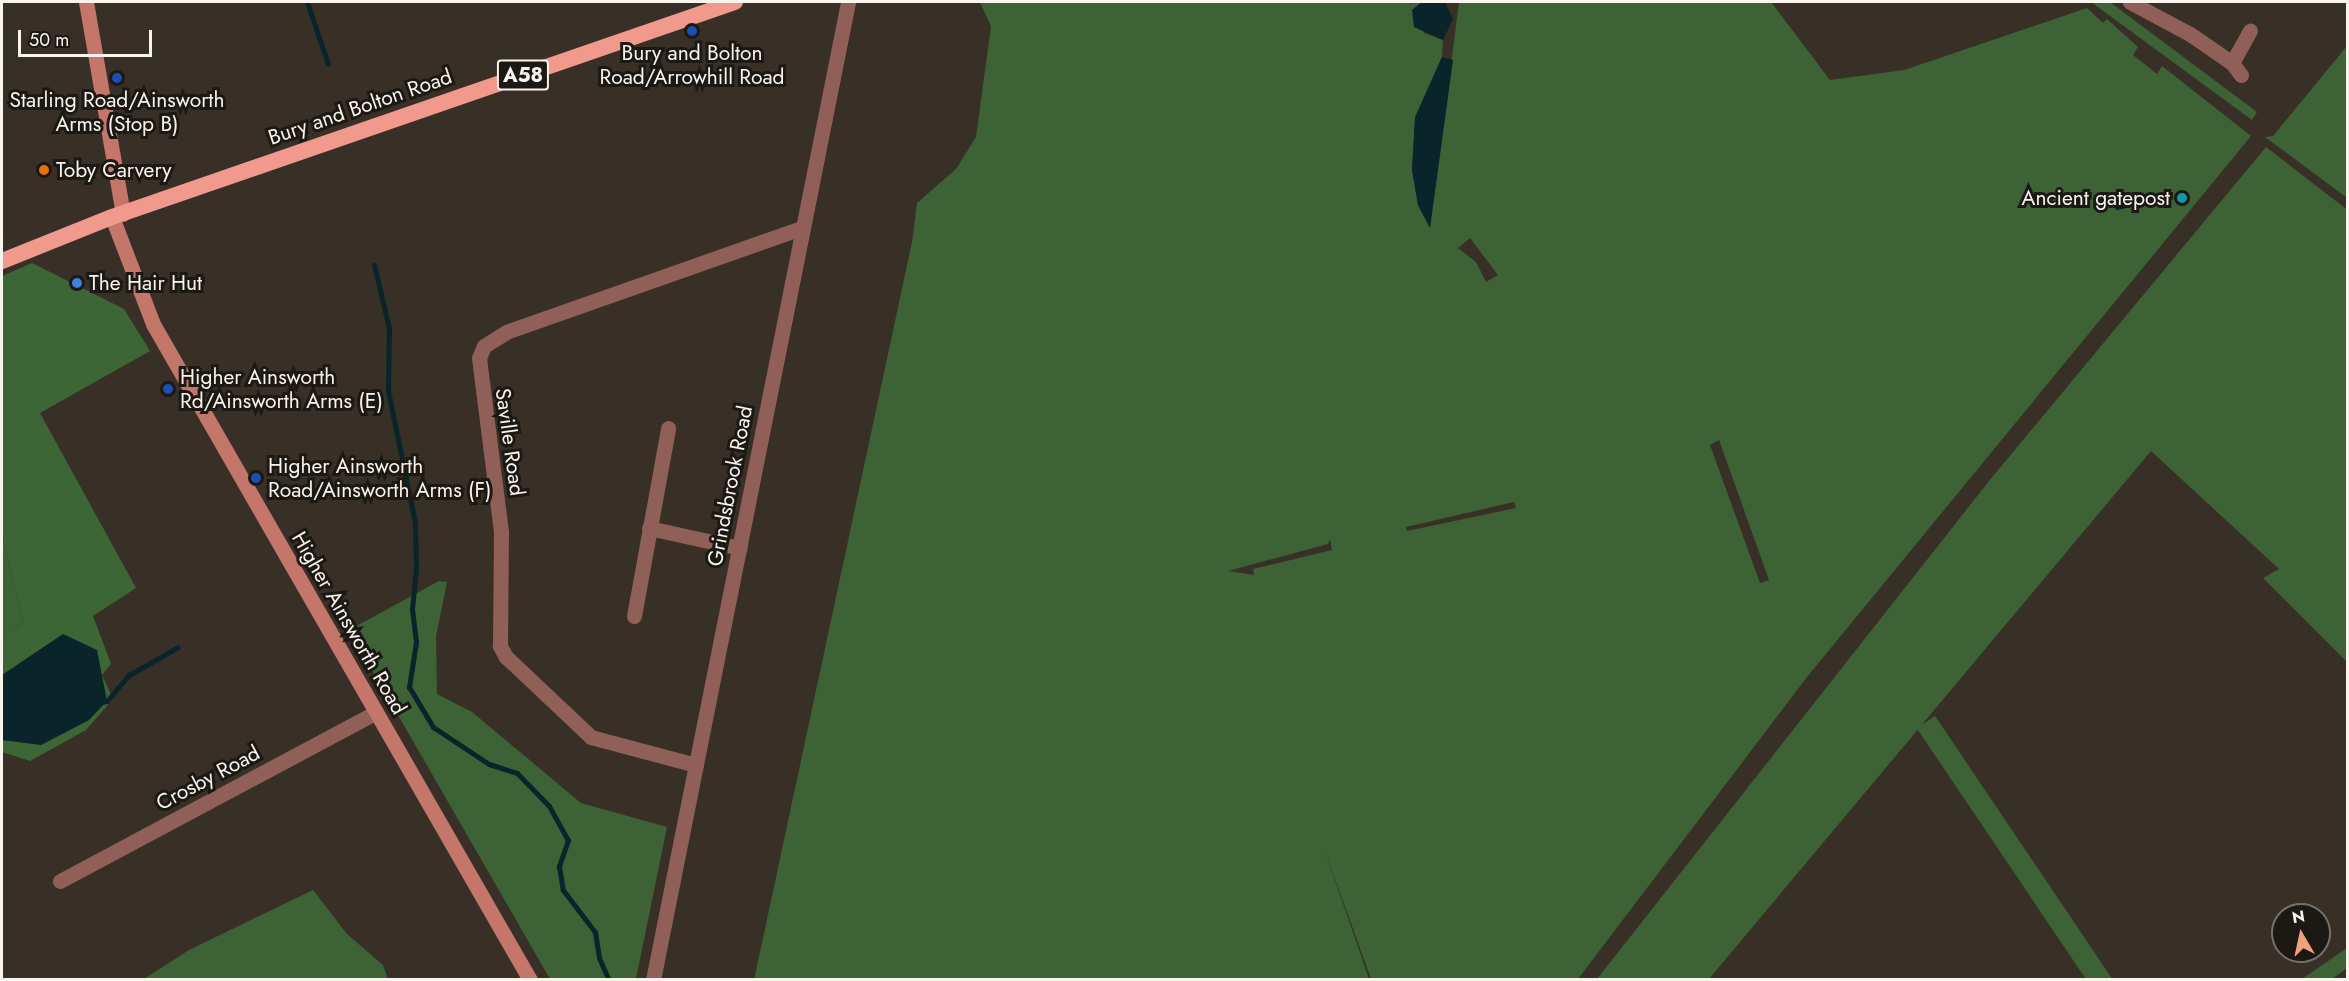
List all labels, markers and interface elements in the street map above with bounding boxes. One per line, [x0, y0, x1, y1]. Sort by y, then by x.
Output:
scale bar [21, 18, 154, 56]
marker: Bury and Bolton Road/Arrowhill Road [685, 24, 699, 38]
text: 50 m [29, 27, 69, 53]
place label: Bury and Bolton Road/Arrowhill Road [599, 40, 785, 90]
road number: A58 [496, 58, 550, 92]
street label: Bury and Bolton Road [265, 64, 455, 150]
marker: Starling Road/Ainsworth Arms (Stop B) [110, 71, 124, 85]
place label: Starling Road/Ainsworth Arms (Stop B) [10, 87, 224, 137]
place label: Toby Carvery [56, 157, 171, 183]
marker: Toby Carvery [37, 163, 51, 177]
place label: Ancient gatepost [2022, 185, 2170, 211]
marker: Ancient gatepost [2175, 191, 2189, 205]
place label: The Hair Hut [89, 270, 202, 296]
marker: The Hair Hut [70, 276, 84, 290]
place label: Higher Ainsworth Rd/Ainsworth Arms (E) [180, 364, 383, 414]
marker: Higher Ainsworth Rd/Ainsworth Arms (E) [161, 382, 175, 396]
street label: Saville Road [490, 387, 530, 497]
street label: Grindsbrook Road [702, 404, 758, 568]
place label: Higher Ainsworth Road/Ainsworth Arms (F) [268, 453, 491, 503]
marker: Higher Ainsworth Road/Ainsworth Arms (F) [249, 471, 263, 485]
street label: Higher Ainsworth Road [286, 527, 412, 719]
street label: Crosby Road [152, 740, 264, 816]
north arrow [2271, 903, 2331, 963]
text: N [2290, 904, 2306, 929]

